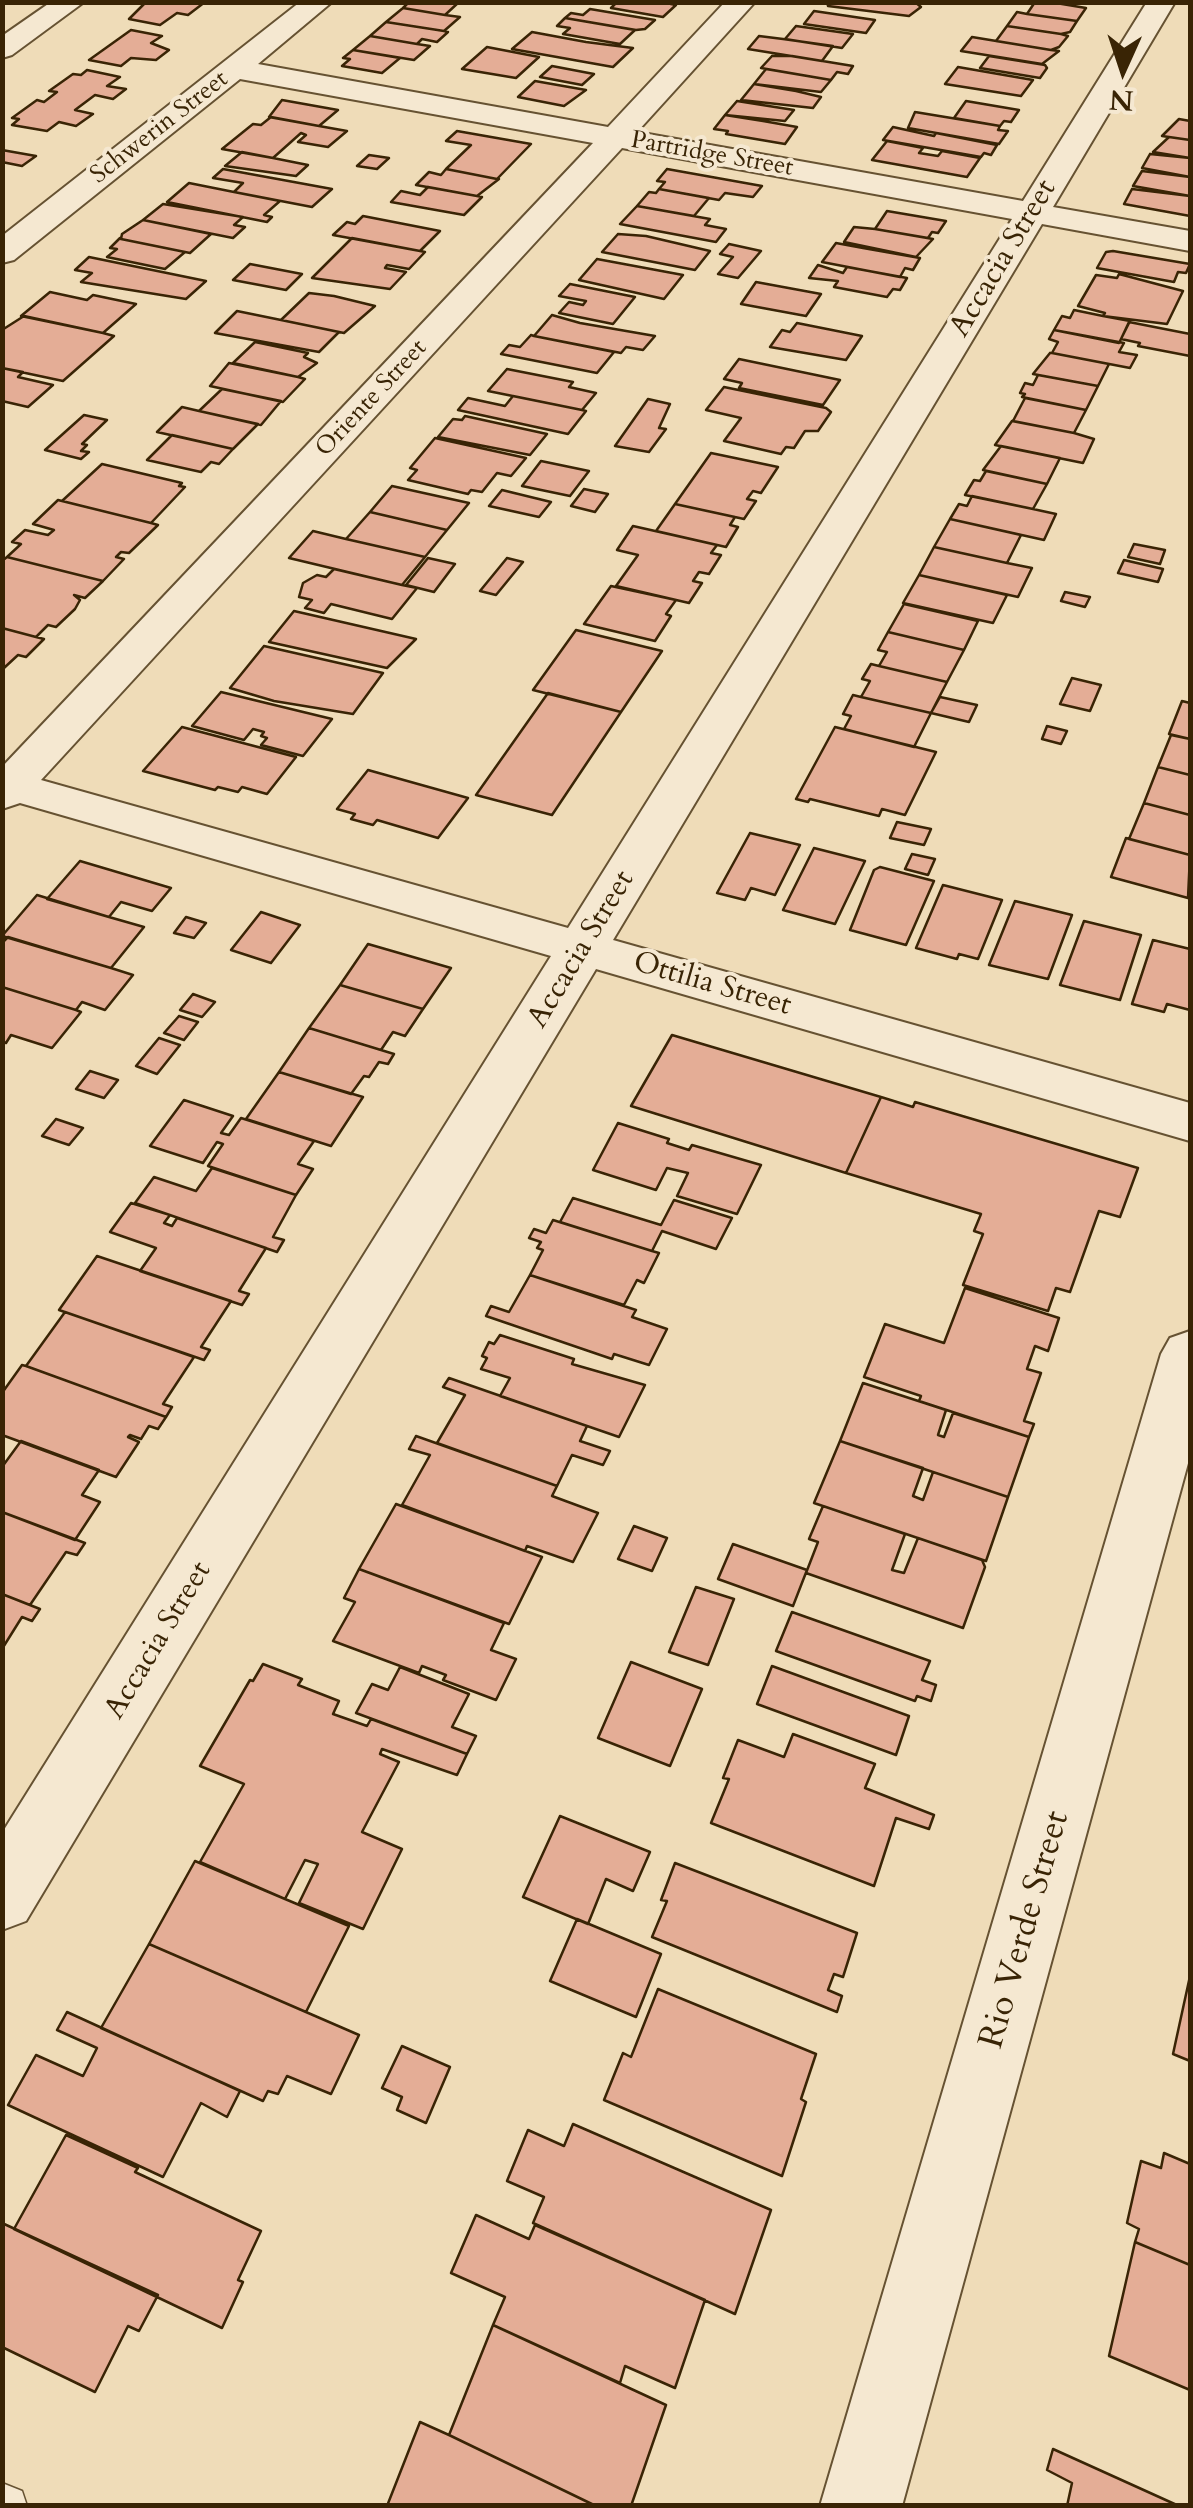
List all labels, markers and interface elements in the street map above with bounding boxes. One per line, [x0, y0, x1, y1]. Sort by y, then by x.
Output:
north arrow [1073, 20, 1173, 120]
street label: Schwerin Street [85, 65, 235, 191]
text: N [1108, 80, 1135, 120]
street label: Partridge Street [629, 126, 795, 184]
street label: Accacia Street [943, 174, 1065, 344]
street label: Oriente Street [310, 334, 434, 464]
street label: Accacia Street [521, 865, 643, 1035]
street label: Ottilia Street [629, 945, 795, 1025]
street label: Accacia Street [98, 1556, 220, 1726]
street label: Rio Verde Street [972, 1806, 1080, 2054]

